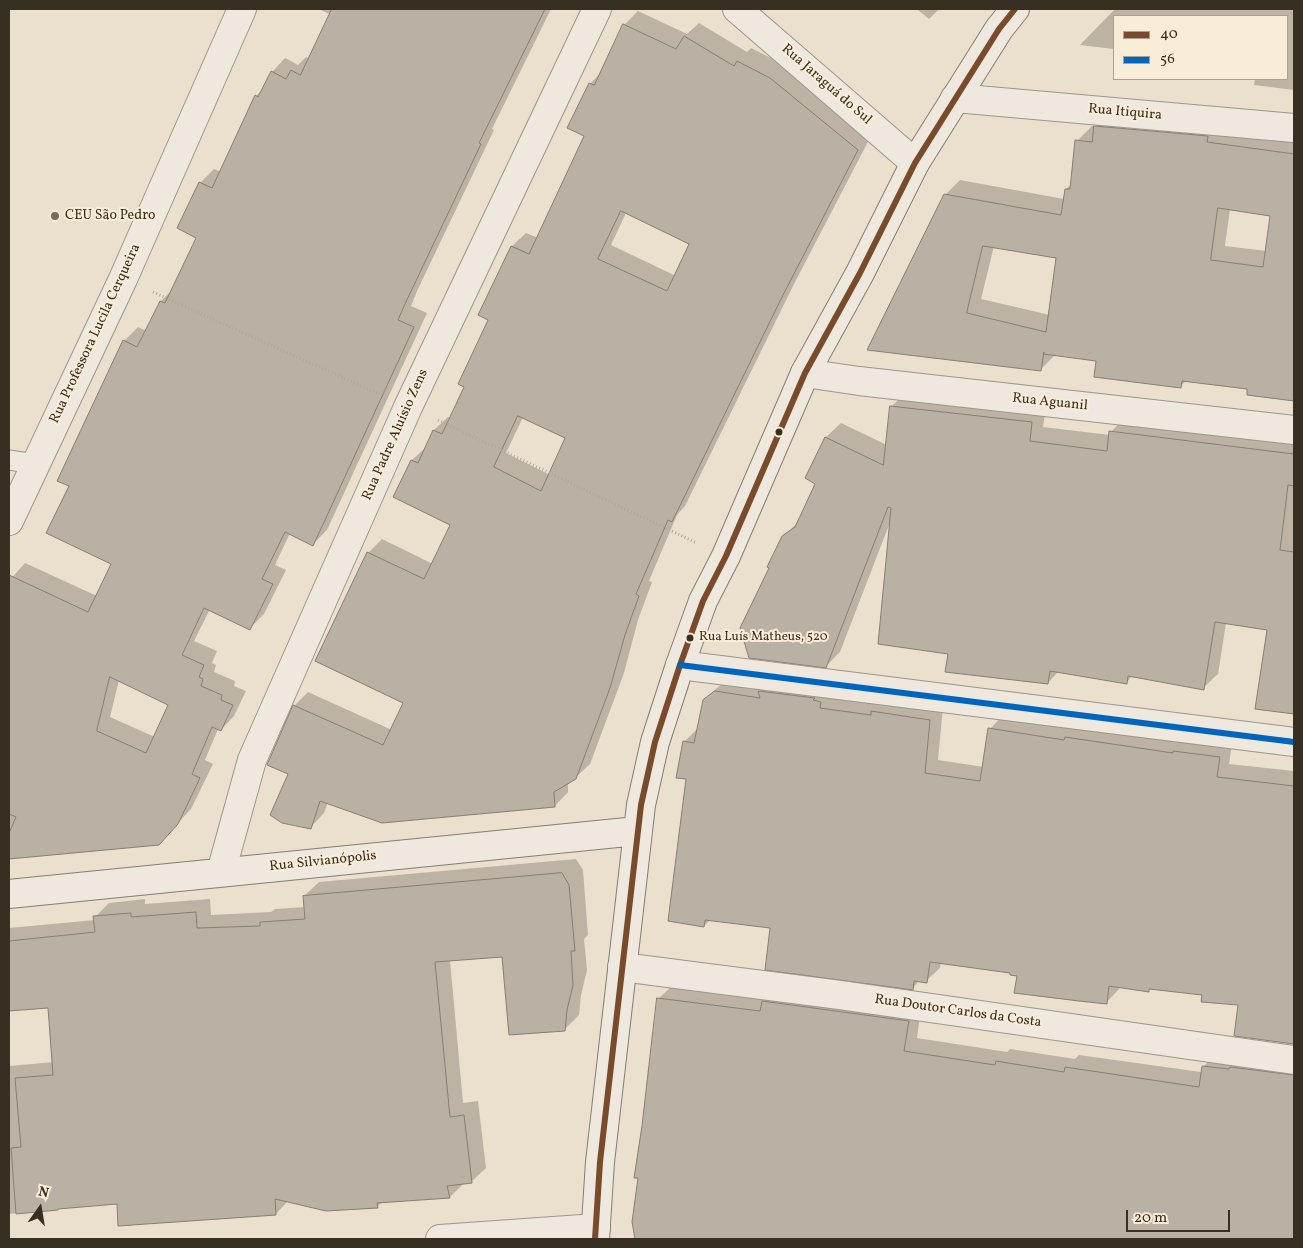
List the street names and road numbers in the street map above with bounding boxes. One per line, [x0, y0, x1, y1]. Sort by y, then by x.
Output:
street label: Rua Jaraguá do Sul [777, 41, 875, 129]
street label: Rua Itiquira [1087, 101, 1163, 125]
street label: Rua Professora Lucila Cerqueira [47, 242, 145, 426]
street label: Rua Padre Aluísio Zens [359, 367, 433, 503]
street label: Rua Aguanil [1011, 391, 1089, 415]
street label: Rua Silvianópolis [269, 848, 377, 876]
street label: Rua Doutor Carlos da Costa [874, 992, 1042, 1032]

